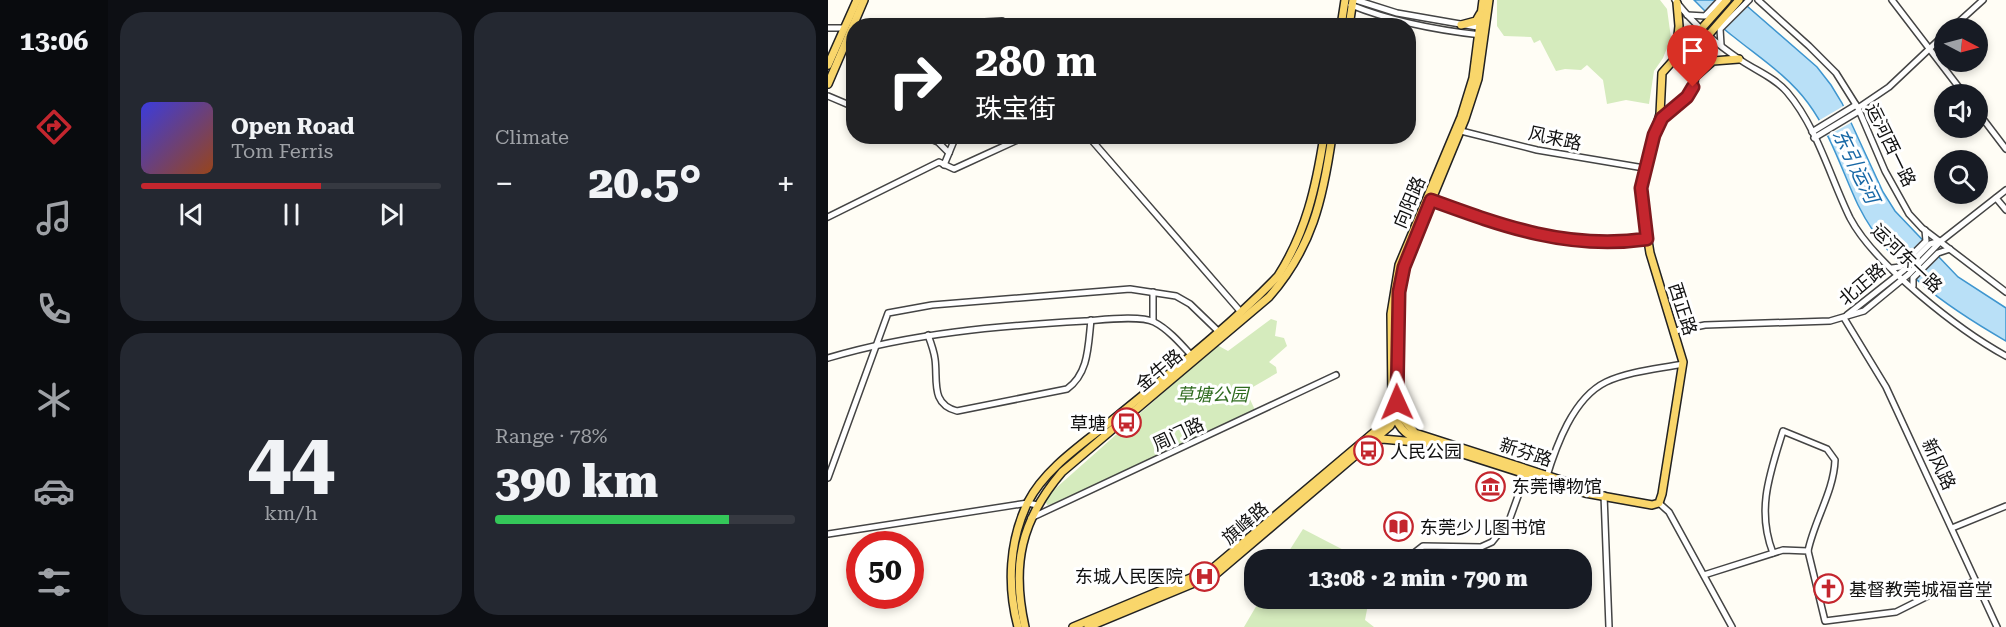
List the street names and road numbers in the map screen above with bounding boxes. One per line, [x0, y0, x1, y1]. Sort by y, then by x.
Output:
street label: 运河西一路 [1862, 100, 1920, 190]
street label: 风来路 [1526, 122, 1584, 154]
street label: 向阳路 [1389, 173, 1429, 231]
street label: 运河东一路 [1867, 219, 1947, 297]
street label: 北正路 [1835, 259, 1889, 309]
street label: 西正路 [1665, 280, 1701, 338]
street label: 金牛路 [1132, 345, 1186, 395]
street label: 周门路 [1149, 413, 1207, 455]
street label: 新芬路 [1497, 434, 1555, 470]
street label: 新风路 [1918, 435, 1960, 493]
street label: 旗峰路 [1218, 497, 1272, 549]

